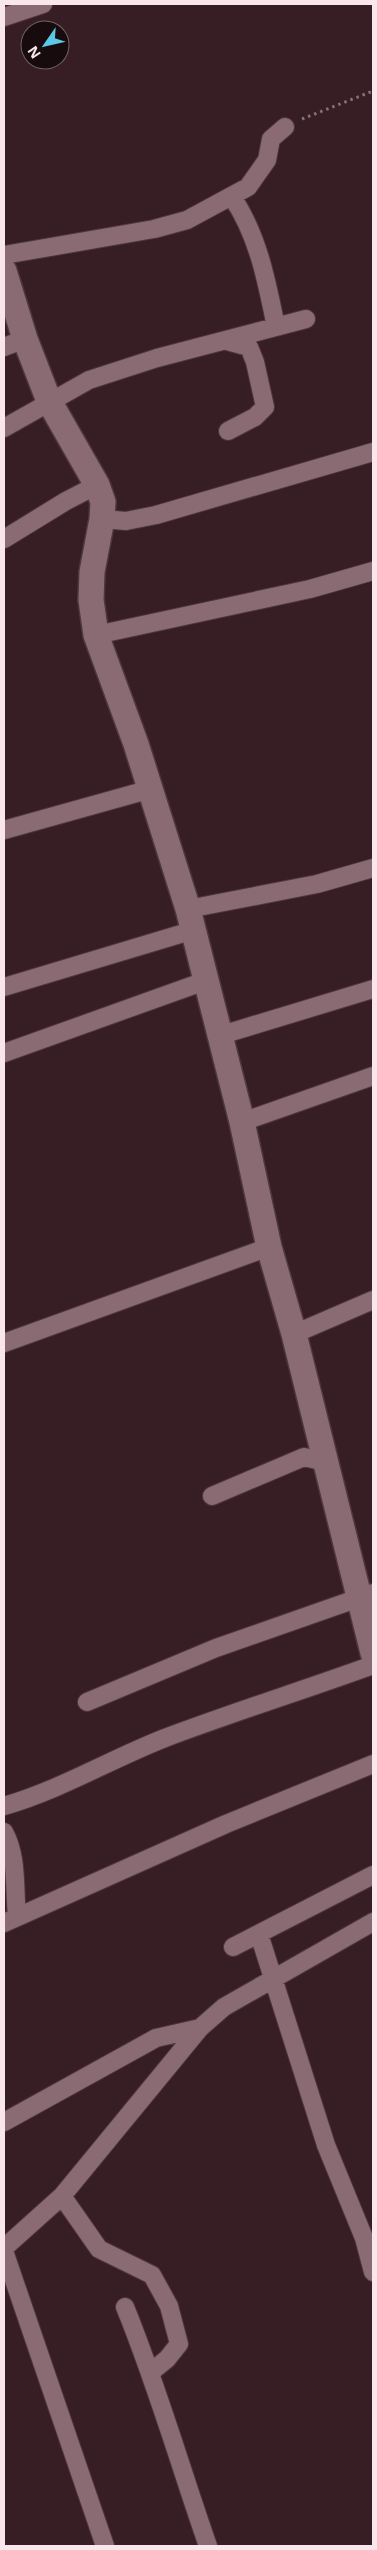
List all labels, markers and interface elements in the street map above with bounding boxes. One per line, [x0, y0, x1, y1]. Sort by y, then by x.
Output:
north arrow [20, 20, 70, 70]
text: N [23, 43, 45, 63]

